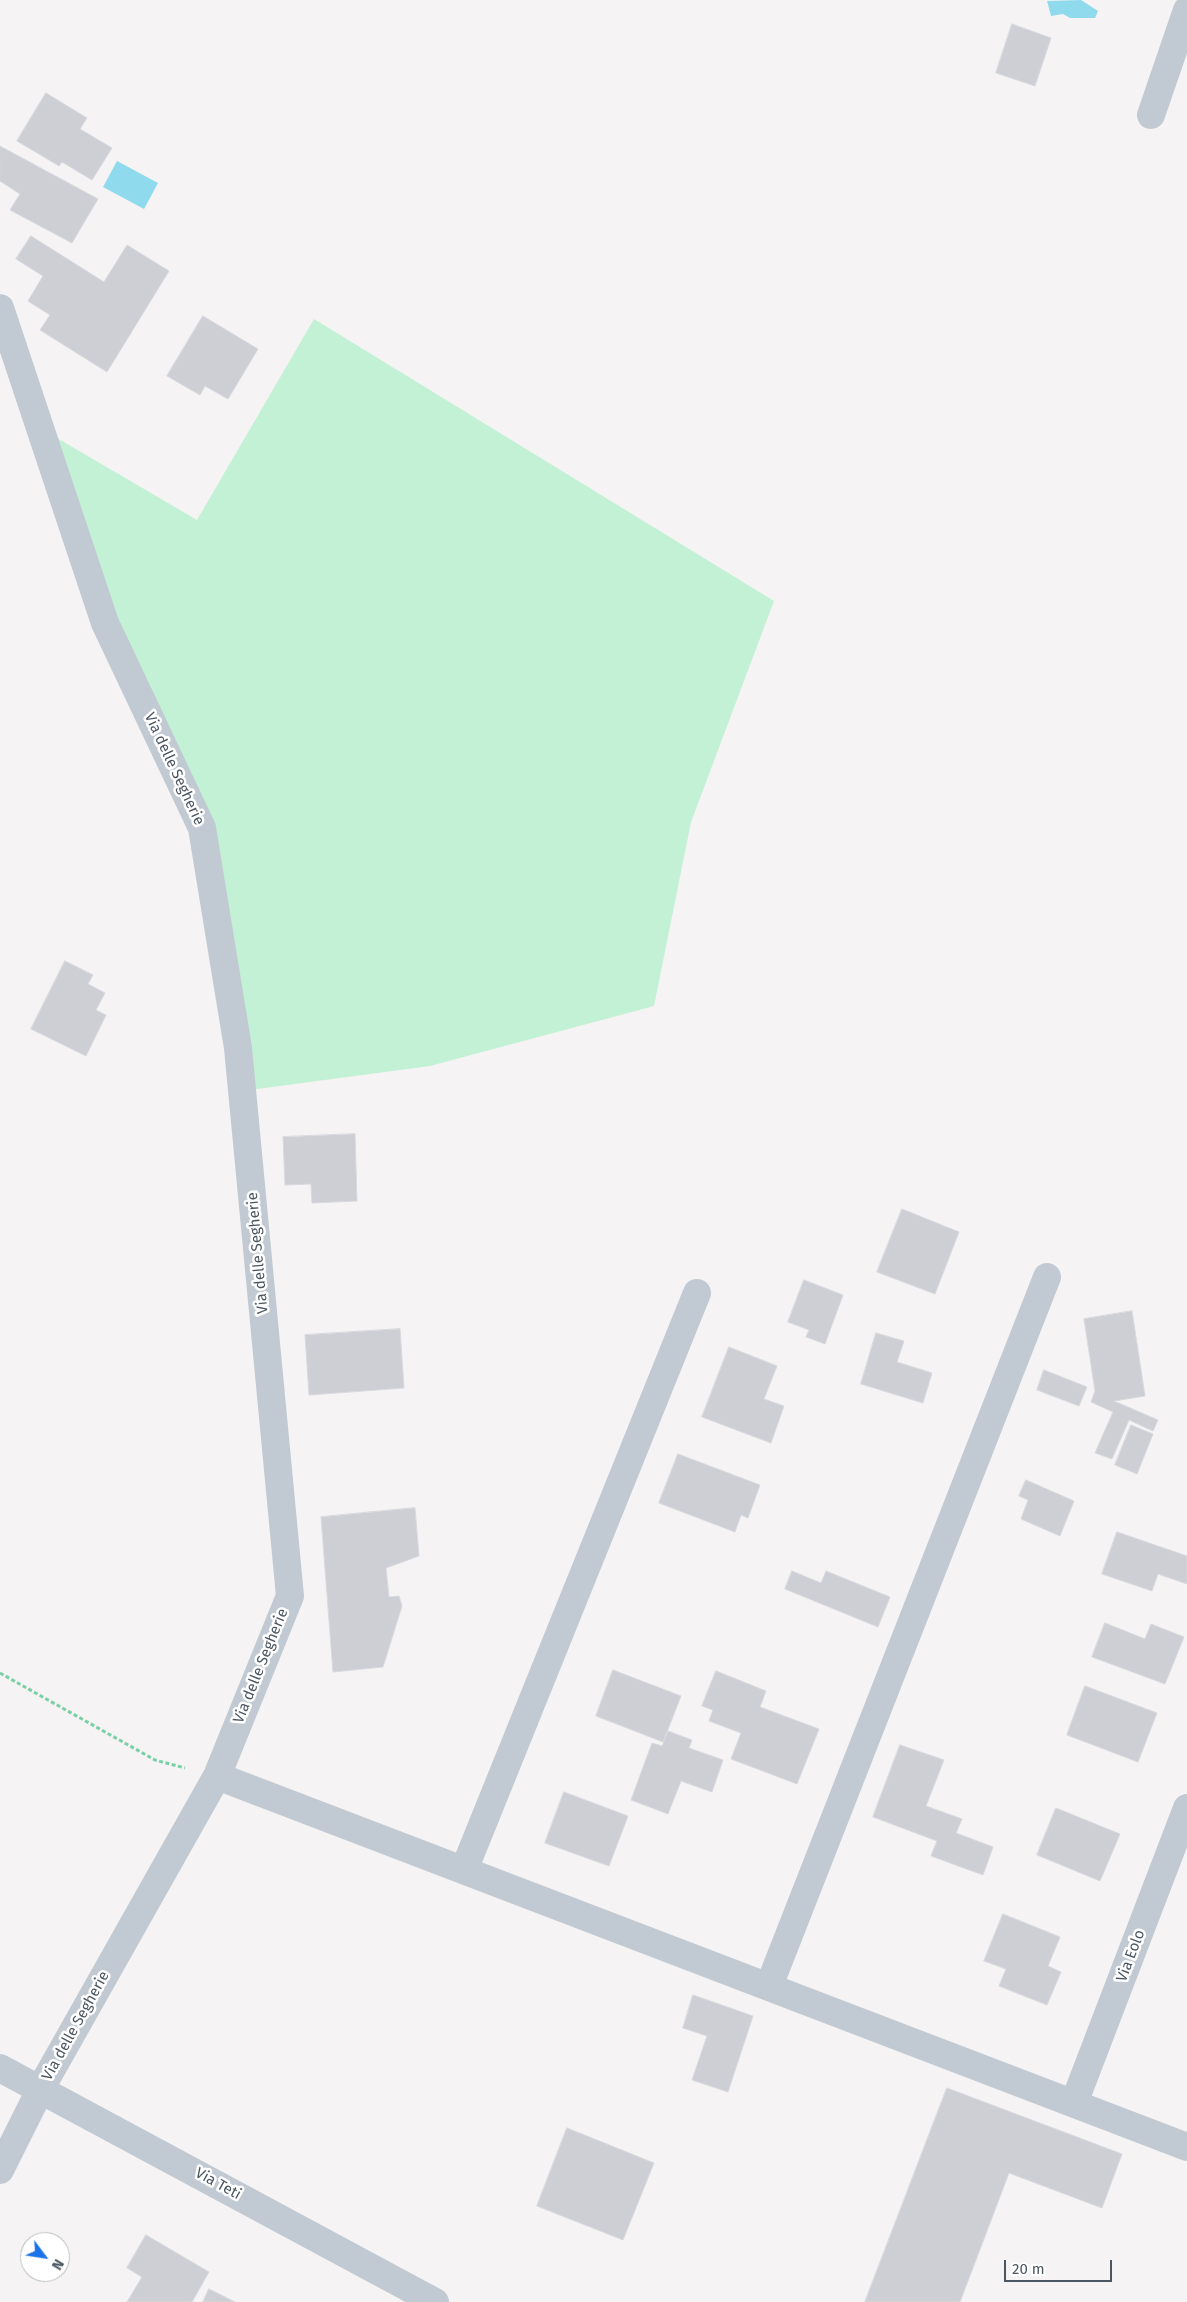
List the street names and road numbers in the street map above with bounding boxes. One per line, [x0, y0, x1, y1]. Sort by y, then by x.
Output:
street label: Via delle Segherie [140, 710, 208, 828]
street label: Via delle Segherie [244, 1191, 272, 1315]
street label: Via delle Segherie [230, 1606, 292, 1726]
street label: Via Eolo [1113, 1927, 1149, 1985]
street label: Via delle Segherie [39, 1968, 113, 2084]
street label: Via Teti [192, 2164, 244, 2204]

